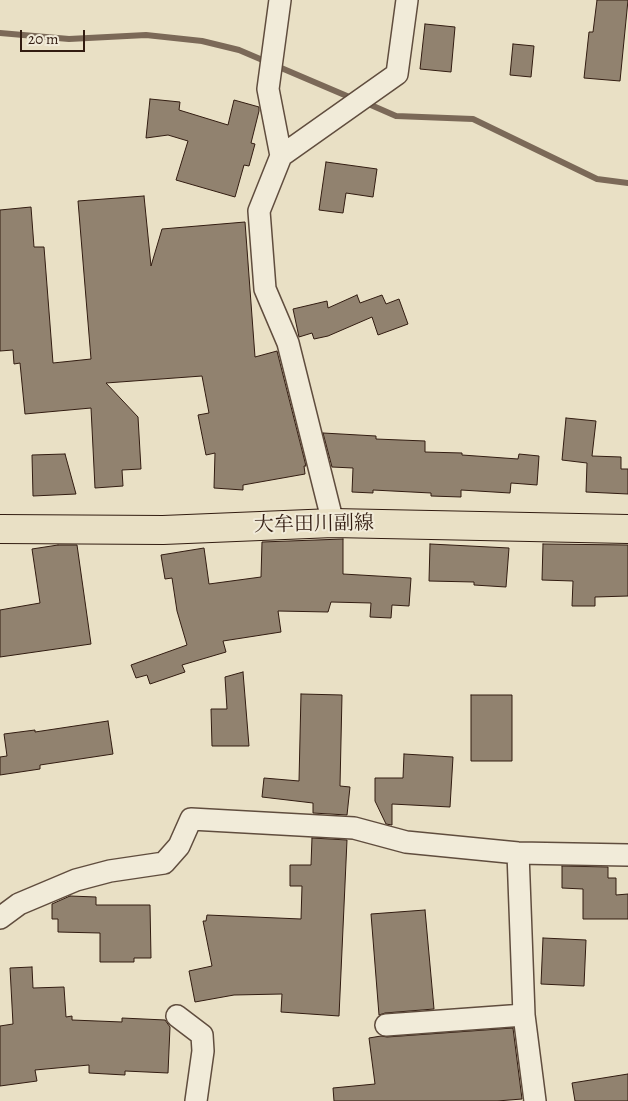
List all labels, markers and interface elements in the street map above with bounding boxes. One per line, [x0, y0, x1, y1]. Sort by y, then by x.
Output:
scale bar [22, 20, 88, 52]
text: 20 m [28, 29, 59, 49]
street label: 大牟田川副線 [254, 512, 374, 538]

